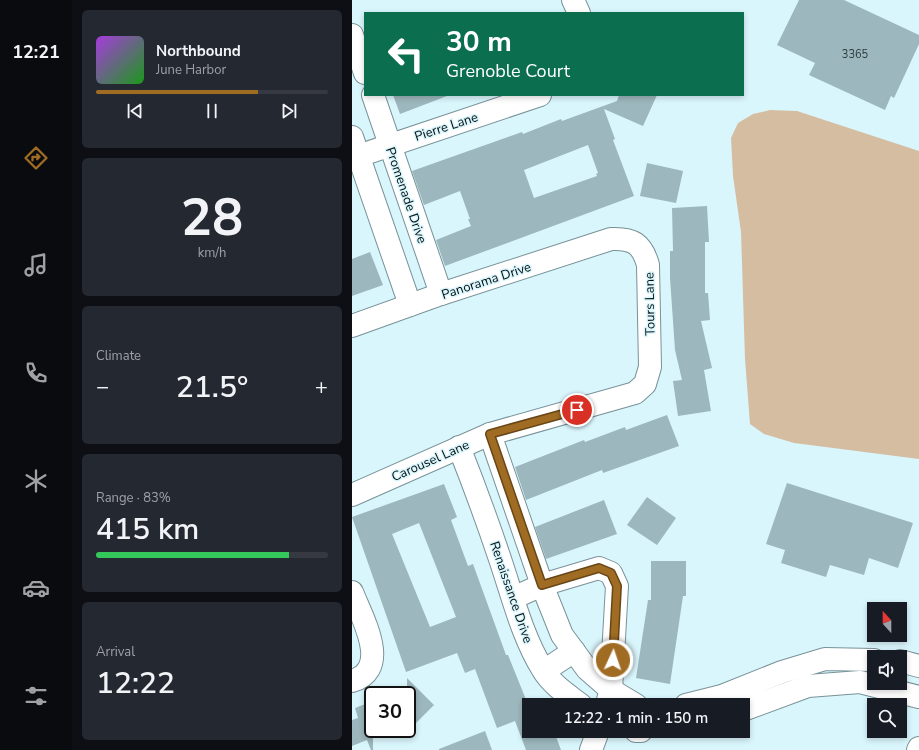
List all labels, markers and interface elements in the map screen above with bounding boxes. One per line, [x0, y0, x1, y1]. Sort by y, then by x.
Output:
text: 30 m [446, 23, 512, 61]
icon: left [380, 28, 432, 80]
text: 12:21 [12, 40, 60, 64]
text: Northbound [156, 41, 241, 61]
house number: 3365 [842, 47, 869, 62]
text: Grenoble Court [446, 59, 570, 83]
text: June Harbor [156, 61, 226, 79]
icon: previous [124, 100, 146, 122]
icon: pause [201, 100, 223, 122]
icon: next [278, 100, 300, 122]
street label: Pierre Lane [412, 108, 480, 146]
icon: directions [22, 144, 50, 172]
street label: Promenade Drive [381, 145, 431, 246]
text: 28 [181, 182, 243, 253]
text: km/h [198, 244, 226, 262]
icon: music [22, 251, 50, 279]
street label: Panorama Drive [439, 258, 533, 304]
street label: Tours Lane [640, 272, 660, 336]
text: Climate [96, 347, 141, 365]
icon: phone [22, 359, 50, 387]
text: 21.5° [176, 367, 248, 408]
text: − [96, 372, 109, 402]
text: + [315, 372, 328, 402]
pin [560, 393, 594, 427]
icon: arrive [566, 399, 588, 421]
street label: Carousel Lane [389, 436, 472, 486]
icon: climate [22, 467, 50, 495]
text: Range · 83% [96, 489, 171, 507]
text: 415 km [96, 509, 199, 550]
street label: Renaissance Drive [485, 539, 537, 646]
icon: car [22, 574, 50, 602]
north arrow [867, 602, 907, 642]
map controls [867, 602, 907, 738]
position arrow [592, 639, 634, 681]
text: Arrival [96, 643, 135, 661]
button: sound [867, 650, 907, 690]
text: 12:22 [96, 663, 175, 704]
icon: filters [22, 682, 50, 710]
speed limit sign: 30 [364, 686, 416, 738]
button: search [867, 698, 907, 738]
text: 12:22 · 1 min · 150 m [564, 708, 708, 728]

